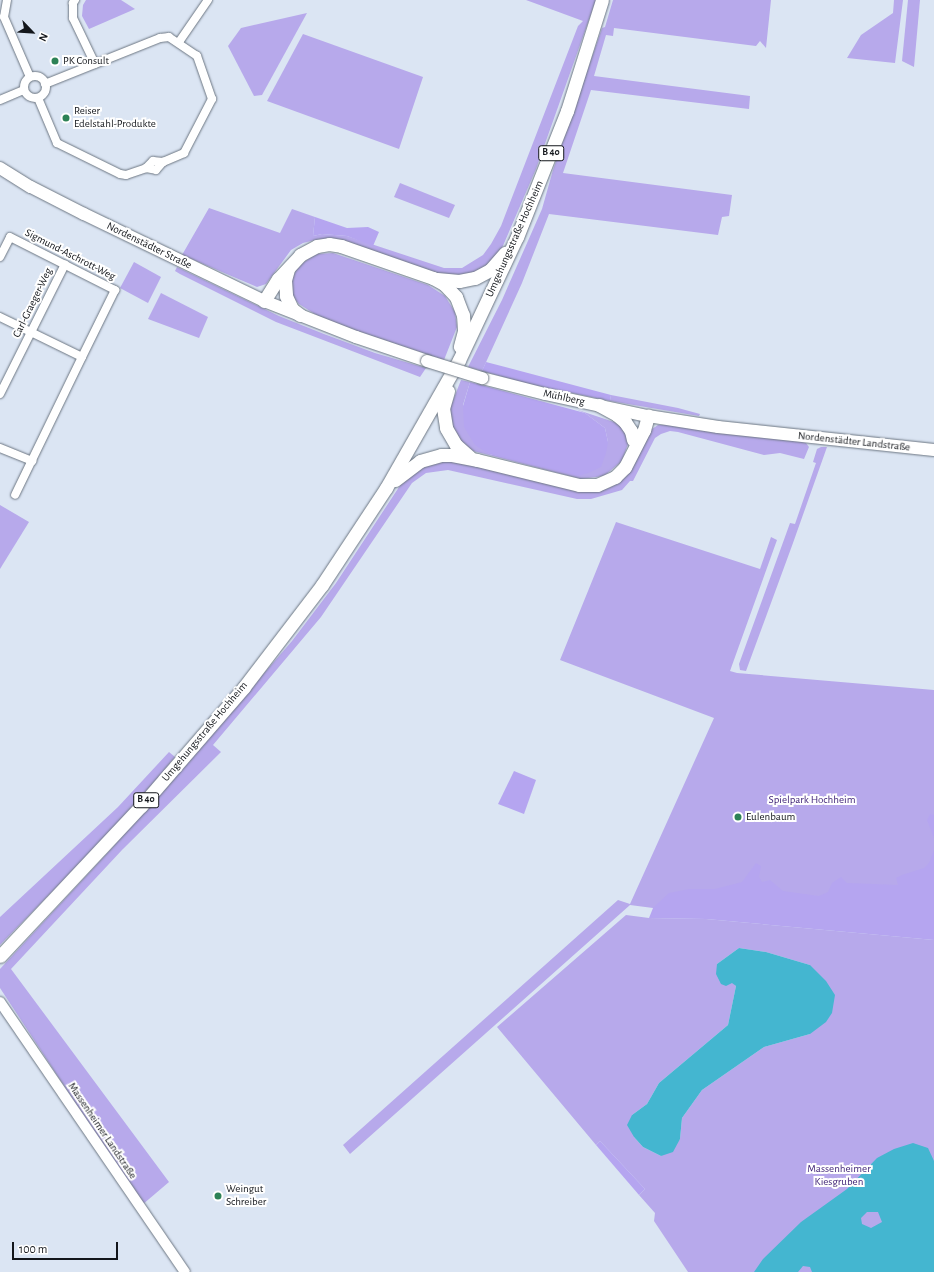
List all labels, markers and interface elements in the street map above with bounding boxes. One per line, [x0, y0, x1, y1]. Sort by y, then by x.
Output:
north arrow [12, 12, 52, 52]
text: N [37, 31, 50, 43]
place label: PK Consult [63, 54, 109, 68]
marker: PK Consult [50, 56, 60, 66]
place label: Reiser Edelstahl-Produkte [74, 105, 156, 131]
marker: Reiser Edelstahl-Produkte [61, 113, 71, 123]
road number: B 40 [538, 145, 564, 161]
street label: Umgehungsstraße Hochheim [483, 179, 547, 299]
street label: Nordenstädter Straße [104, 220, 194, 272]
street label: Sigmund-Aschrott-Weg [22, 226, 118, 284]
street label: Carl-Graeger-Weg [10, 266, 56, 340]
street label: Mühlberg [542, 387, 586, 409]
street label: Nordenstädter Landstraße [797, 430, 911, 454]
street label: Umgehungsstraße Hochheim [159, 679, 251, 785]
road number: B 40 [133, 792, 159, 808]
park label: Spielpark Hochheim [768, 793, 856, 807]
place label: Eulenbaum [746, 810, 795, 824]
marker: Eulenbaum [733, 812, 743, 822]
street label: Massenheimer Landstraße [65, 1080, 139, 1182]
park label: Massenheimer Kiesgruben [807, 1163, 871, 1189]
place label: Weingut Schreiber [226, 1183, 266, 1209]
marker: Weingut Schreiber [213, 1191, 223, 1201]
scale bar [14, 1234, 120, 1260]
text: 100 m [19, 1243, 47, 1255]

